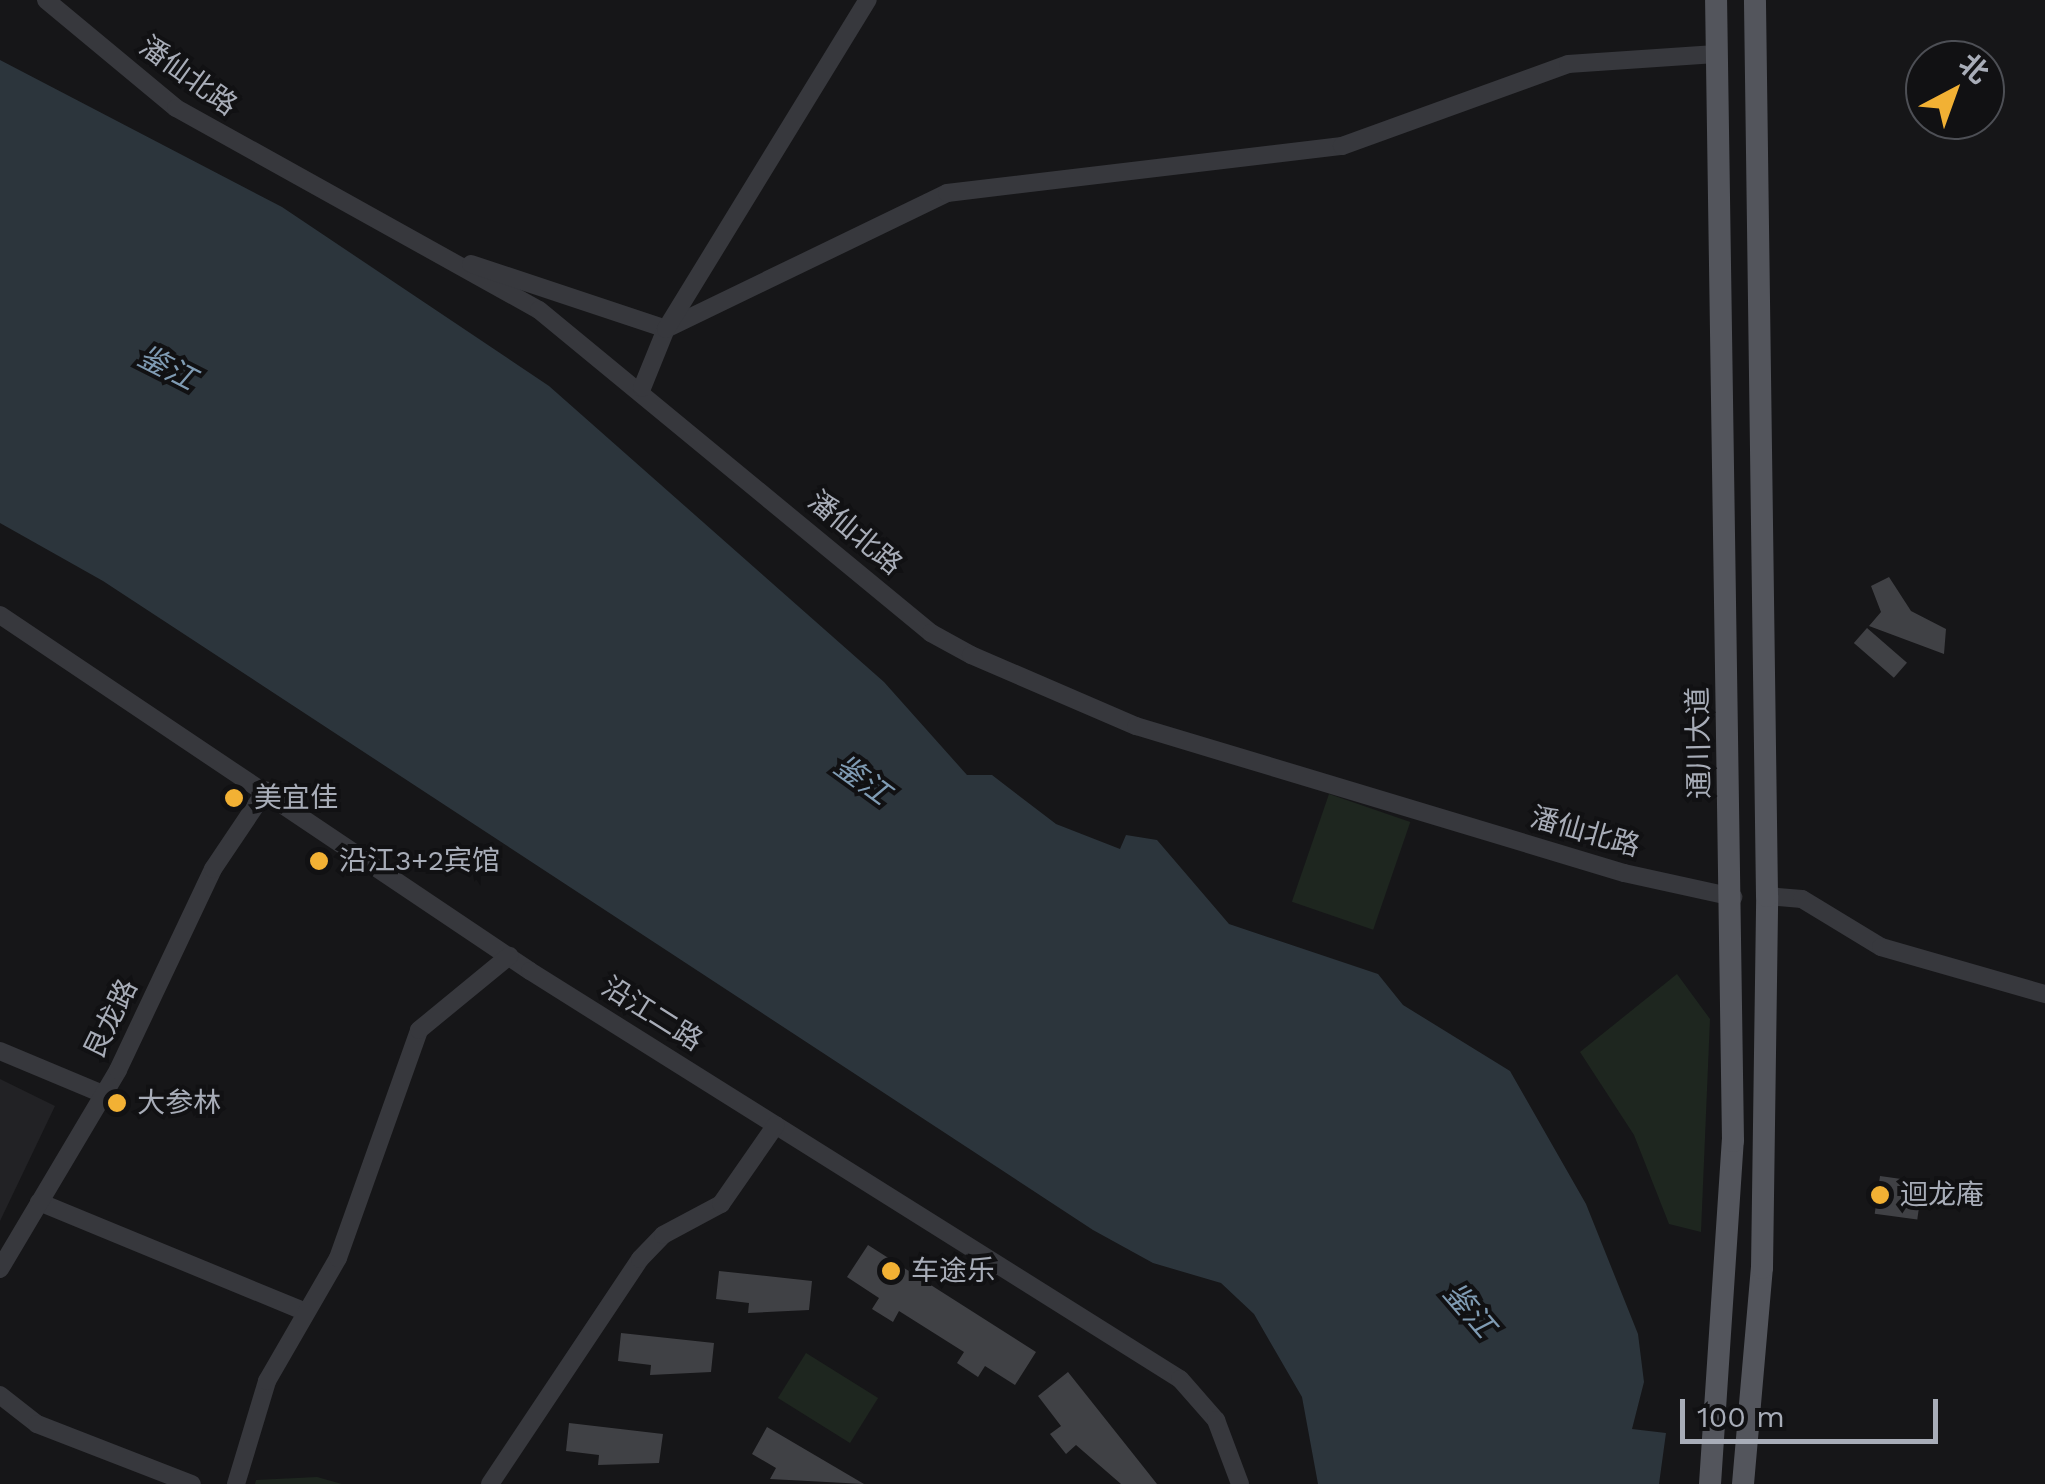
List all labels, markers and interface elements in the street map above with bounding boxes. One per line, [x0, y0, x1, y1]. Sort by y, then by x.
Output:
street label: 潘仙北路 [133, 29, 243, 123]
north arrow [1905, 40, 2005, 140]
text: 北 [1952, 47, 1995, 90]
water label: 鉴江 [132, 338, 202, 398]
street label: 潘仙北路 [801, 484, 909, 582]
street label: 通川大道 [1681, 687, 1717, 799]
water label: 鉴江 [827, 748, 897, 812]
place label: 美宜佳 [254, 781, 338, 815]
marker: 美宜佳 [223, 787, 245, 809]
street label: 潘仙北路 [1527, 800, 1643, 864]
place label: 沿江3+2宾馆 [339, 844, 500, 878]
marker: 沿江3+2宾馆 [308, 850, 330, 872]
street label: 沿江二路 [596, 970, 708, 1058]
street label: 艮龙路 [77, 974, 145, 1064]
place label: 大参林 [137, 1086, 221, 1120]
marker: 大参林 [106, 1092, 128, 1114]
place label: 迴龙庵 [1900, 1178, 1984, 1212]
marker: 迴龙庵 [1869, 1184, 1891, 1206]
place label: 车途乐 [911, 1254, 995, 1288]
marker: 车途乐 [880, 1260, 902, 1282]
water label: 鉴江 [1436, 1276, 1502, 1344]
scale bar [1685, 1379, 1942, 1441]
text: 100 m [1697, 1399, 1785, 1434]

